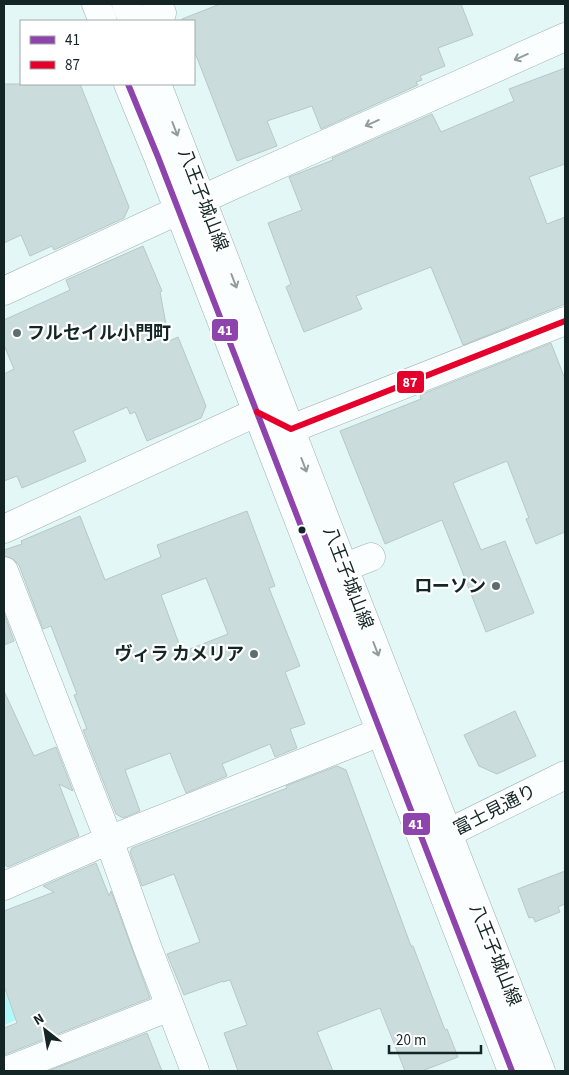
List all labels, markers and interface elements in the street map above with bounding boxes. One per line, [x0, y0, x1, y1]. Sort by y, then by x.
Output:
legend [20, 20, 195, 85]
text: 41 [65, 30, 80, 51]
one-way arrow [514, 53, 529, 62]
text: 87 [65, 55, 80, 76]
one-way arrow [365, 119, 380, 128]
one-way arrow [171, 121, 180, 136]
street label: 八王子城山線 [172, 145, 234, 255]
one-way arrow [230, 272, 239, 288]
line badge: 41 [211, 318, 239, 342]
place label: フルセイル小門町 [27, 321, 171, 346]
text: 41 [218, 321, 232, 341]
marker: フルセイル小門町 [11, 327, 23, 339]
line badge: 87 [396, 370, 425, 394]
text: 87 [403, 373, 417, 393]
one-way arrow [300, 457, 310, 472]
street label: 八王子城山線 [317, 523, 379, 633]
unlabelled marker [297, 525, 307, 535]
place label: ローソン [414, 574, 486, 599]
marker: ローソン [490, 580, 502, 592]
one-way arrow [371, 641, 381, 656]
place label: ヴィラ カメリア [114, 642, 244, 667]
marker: ヴィラ カメリア [248, 648, 260, 660]
street label: 富士見通り [449, 778, 541, 842]
line badge: 41 [402, 812, 431, 836]
text: 41 [409, 815, 423, 835]
street label: 八王子城山線 [463, 900, 527, 1010]
north arrow [20, 1005, 70, 1055]
text: N [30, 1009, 48, 1031]
scale bar [389, 1022, 482, 1054]
text: 20 m [396, 1030, 426, 1051]

